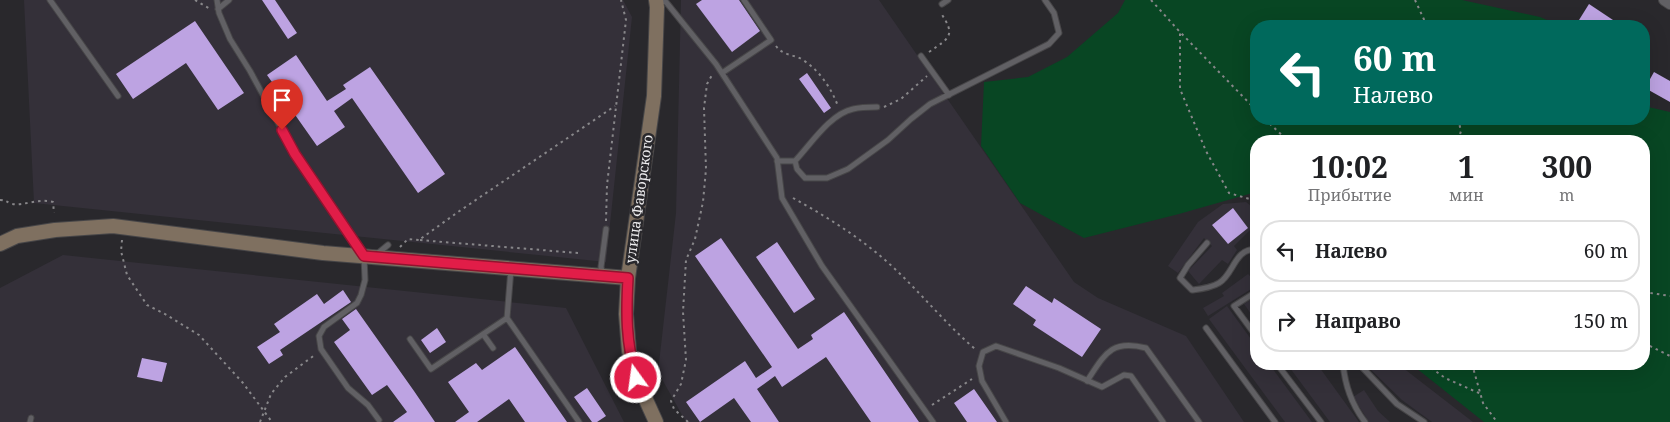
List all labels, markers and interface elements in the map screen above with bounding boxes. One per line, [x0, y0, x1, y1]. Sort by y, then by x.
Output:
text: 60 m [1353, 34, 1436, 81]
icon: left [1270, 40, 1335, 105]
pin [261, 79, 303, 130]
text: Налево [1353, 79, 1433, 109]
icon: arrive [268, 86, 296, 114]
street label: улица Фаворского [620, 133, 657, 264]
text: 10:02 [1311, 146, 1388, 187]
text: 1 [1458, 146, 1475, 187]
text: 300 [1541, 146, 1592, 187]
text: Прибытие [1308, 184, 1391, 206]
text: мин [1449, 184, 1484, 206]
text: m [1559, 184, 1574, 206]
icon: left [1272, 237, 1300, 265]
text: Налево [1315, 238, 1387, 264]
text: 60 m [1584, 238, 1628, 264]
icon: right [1272, 307, 1300, 335]
text: Направо [1315, 308, 1401, 334]
text: 150 m [1573, 308, 1628, 334]
position arrow [609, 351, 661, 403]

